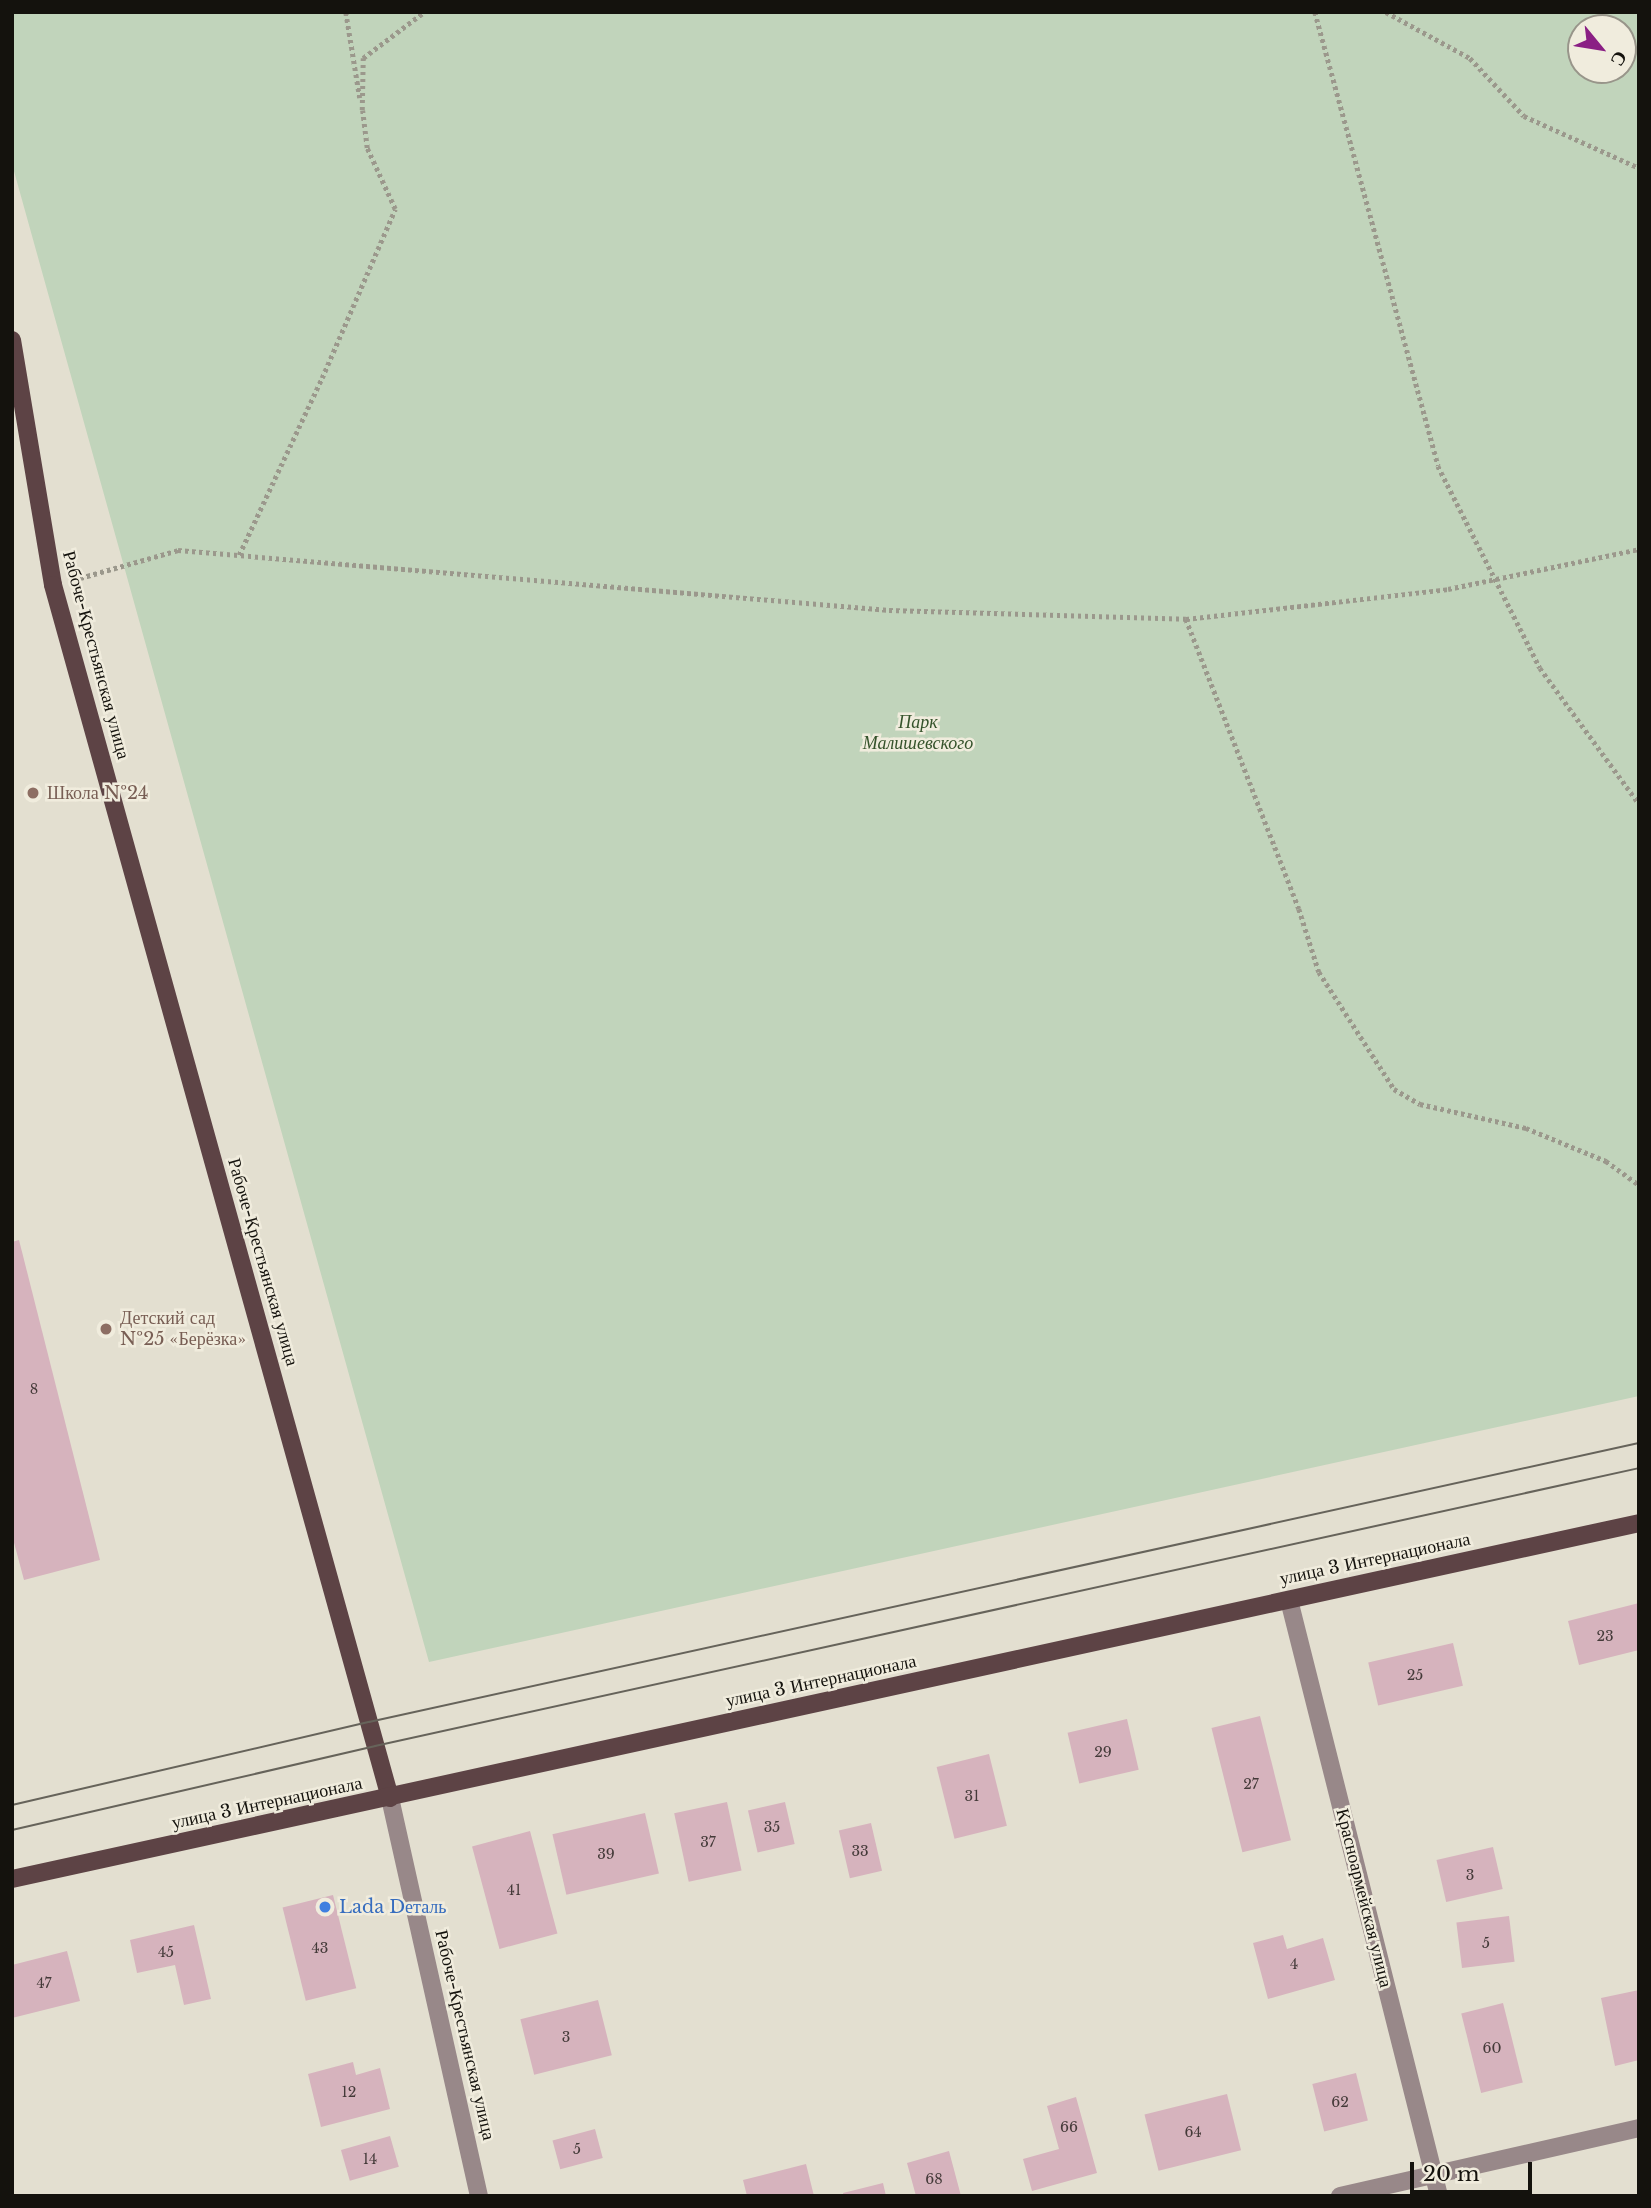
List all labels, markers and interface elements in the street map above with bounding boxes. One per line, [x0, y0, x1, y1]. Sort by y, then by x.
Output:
north arrow [1567, 14, 1637, 84]
text: С [1605, 47, 1632, 70]
street label: Рабоче-Крестьянская улица [58, 548, 134, 762]
park label: Парк Малишевского [863, 712, 973, 754]
place label: Школа №24 [47, 782, 149, 804]
marker: Школа №24 [25, 785, 41, 801]
street label: Рабоче-Крестьянская улица [223, 1156, 303, 1368]
place label: Детский сад №25 «Берёзка» [120, 1308, 246, 1350]
marker: Детский сад №25 «Берёзка» [98, 1321, 114, 1337]
house number: 8 [30, 1381, 38, 1397]
street label: улица 3 Интернационала [1278, 1528, 1472, 1590]
house number: 23 [1596, 1628, 1614, 1644]
street label: улица 3 Интернационала [724, 1650, 918, 1712]
house number: 25 [1407, 1667, 1423, 1683]
house number: 29 [1094, 1744, 1112, 1760]
street label: улица 3 Интернационала [170, 1772, 364, 1834]
house number: 27 [1243, 1776, 1259, 1792]
house number: 31 [965, 1788, 979, 1804]
street label: Красноармейская улица [1331, 1806, 1397, 1990]
house number: 35 [764, 1819, 780, 1835]
house number: 37 [700, 1834, 716, 1850]
house number: 33 [851, 1843, 869, 1859]
house number: 39 [597, 1846, 615, 1862]
house number: 3 [1466, 1867, 1474, 1883]
house number: 41 [507, 1882, 521, 1898]
place label: Lada Dеталь [339, 1896, 447, 1918]
marker: Lada Dеталь [317, 1899, 333, 1915]
street label: Рабоче-Крестьянская улица [430, 1928, 500, 2142]
house number: 5 [1482, 1935, 1490, 1951]
house number: 43 [312, 1940, 328, 1956]
house number: 45 [158, 1944, 174, 1960]
house number: 4 [1290, 1956, 1298, 1972]
house number: 47 [36, 1975, 52, 1991]
house number: 3 [562, 2029, 570, 2045]
house number: 60 [1483, 2040, 1501, 2056]
house number: 12 [342, 2084, 356, 2100]
house number: 62 [1331, 2094, 1349, 2110]
house number: 66 [1060, 2119, 1078, 2135]
house number: 64 [1184, 2124, 1202, 2140]
house number: 5 [573, 2141, 581, 2157]
scale bar [1413, 2148, 1536, 2192]
house number: 14 [363, 2151, 377, 2167]
text: 20 m [1423, 2161, 1480, 2187]
house number: 68 [925, 2171, 943, 2187]

